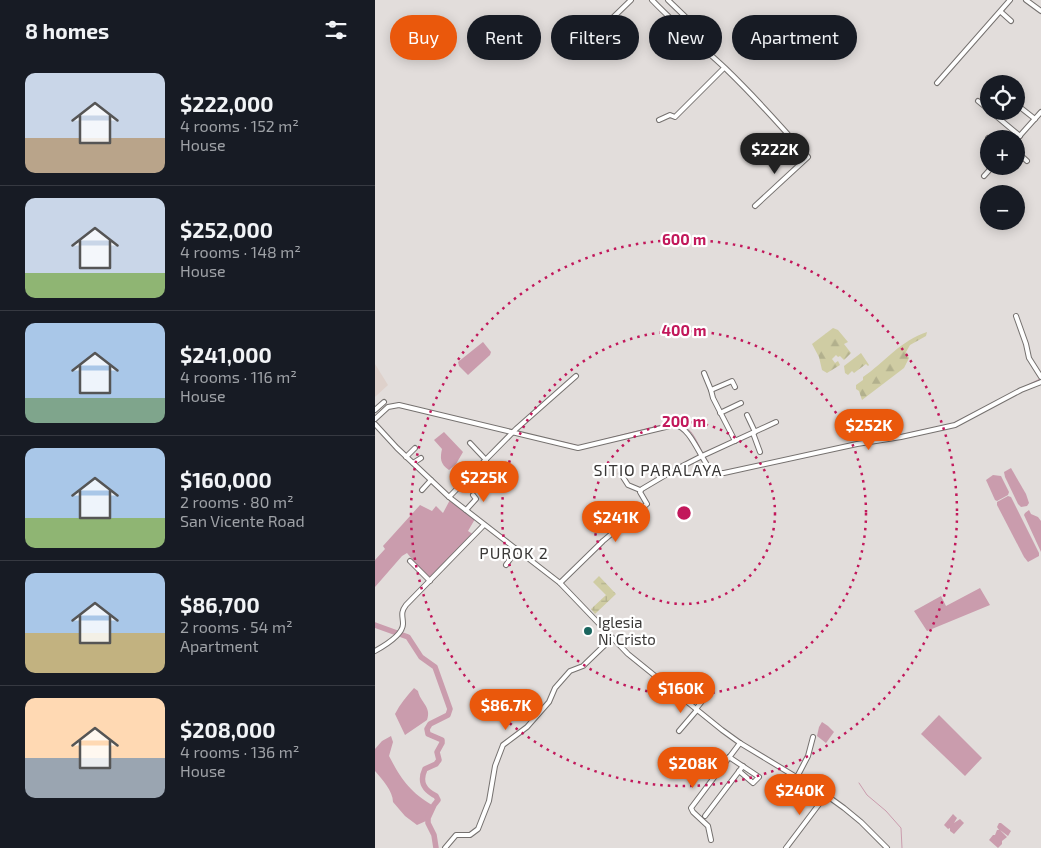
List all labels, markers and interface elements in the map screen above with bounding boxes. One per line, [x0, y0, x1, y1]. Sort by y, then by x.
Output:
chip: Buy [390, 15, 457, 60]
chip: Rent [467, 15, 541, 60]
chip: Filters [551, 15, 639, 60]
chip: New [649, 15, 722, 60]
chip: Apartment [732, 15, 857, 60]
icon: filters [322, 16, 350, 44]
text: 8 homes [25, 18, 109, 43]
map controls [980, 75, 1025, 230]
button: locate [980, 75, 1025, 120]
text: $222,000 [180, 91, 274, 116]
icon: home [65, 93, 125, 153]
text: 4 rooms · 152 m² [180, 116, 299, 135]
button: + [980, 130, 1025, 175]
pin: $222K [740, 132, 810, 175]
text: House [180, 135, 226, 154]
text: $222K [751, 139, 799, 158]
button: − [980, 185, 1025, 230]
text: $252,000 [180, 217, 273, 242]
icon: home [65, 218, 125, 278]
text: 600 m [662, 230, 706, 248]
text: 4 rooms · 148 m² [180, 242, 301, 261]
text: House [180, 261, 226, 280]
text: 400 m [662, 321, 706, 339]
text: $241,000 [180, 342, 272, 367]
icon: home [65, 343, 125, 403]
text: 4 rooms · 116 m² [180, 367, 297, 386]
text: House [180, 386, 226, 405]
pin: $252K [834, 408, 904, 451]
text: 200 m [662, 412, 706, 430]
text: $252K [846, 415, 892, 434]
pin: $225K [449, 460, 519, 503]
district label: SITIO PARALAYA [593, 460, 723, 479]
text: $160,000 [180, 467, 272, 492]
text: $225K [461, 467, 507, 486]
icon: home [65, 468, 125, 528]
text: 2 rooms · 80 m² [180, 492, 294, 511]
pin: $241K [581, 500, 651, 543]
centre of rings [675, 504, 693, 522]
text: $241K [593, 507, 639, 526]
text: San Vicente Road [180, 511, 305, 530]
district label: PUROK 2 [479, 543, 549, 562]
text: $86,700 [180, 592, 260, 617]
icon: home [65, 593, 125, 653]
place label: Iglesia Ni Cristo [598, 613, 656, 648]
text: 2 rooms · 54 m² [180, 617, 293, 636]
marker: Iglesia Ni Cristo [582, 625, 594, 637]
text: Apartment [180, 636, 259, 655]
pin: $160K [646, 672, 716, 714]
text: $160K [658, 678, 704, 697]
pin: $86.7K [465, 688, 547, 731]
text: $86.7K [481, 695, 531, 714]
text: $208,000 [180, 717, 276, 742]
icon: home [65, 718, 125, 778]
text: 4 rooms · 136 m² [180, 742, 299, 761]
pin: $208K [658, 746, 728, 789]
text: $208K [669, 753, 717, 772]
text: House [180, 761, 226, 780]
pin: $240K [765, 774, 835, 816]
text: $240K [775, 780, 825, 799]

